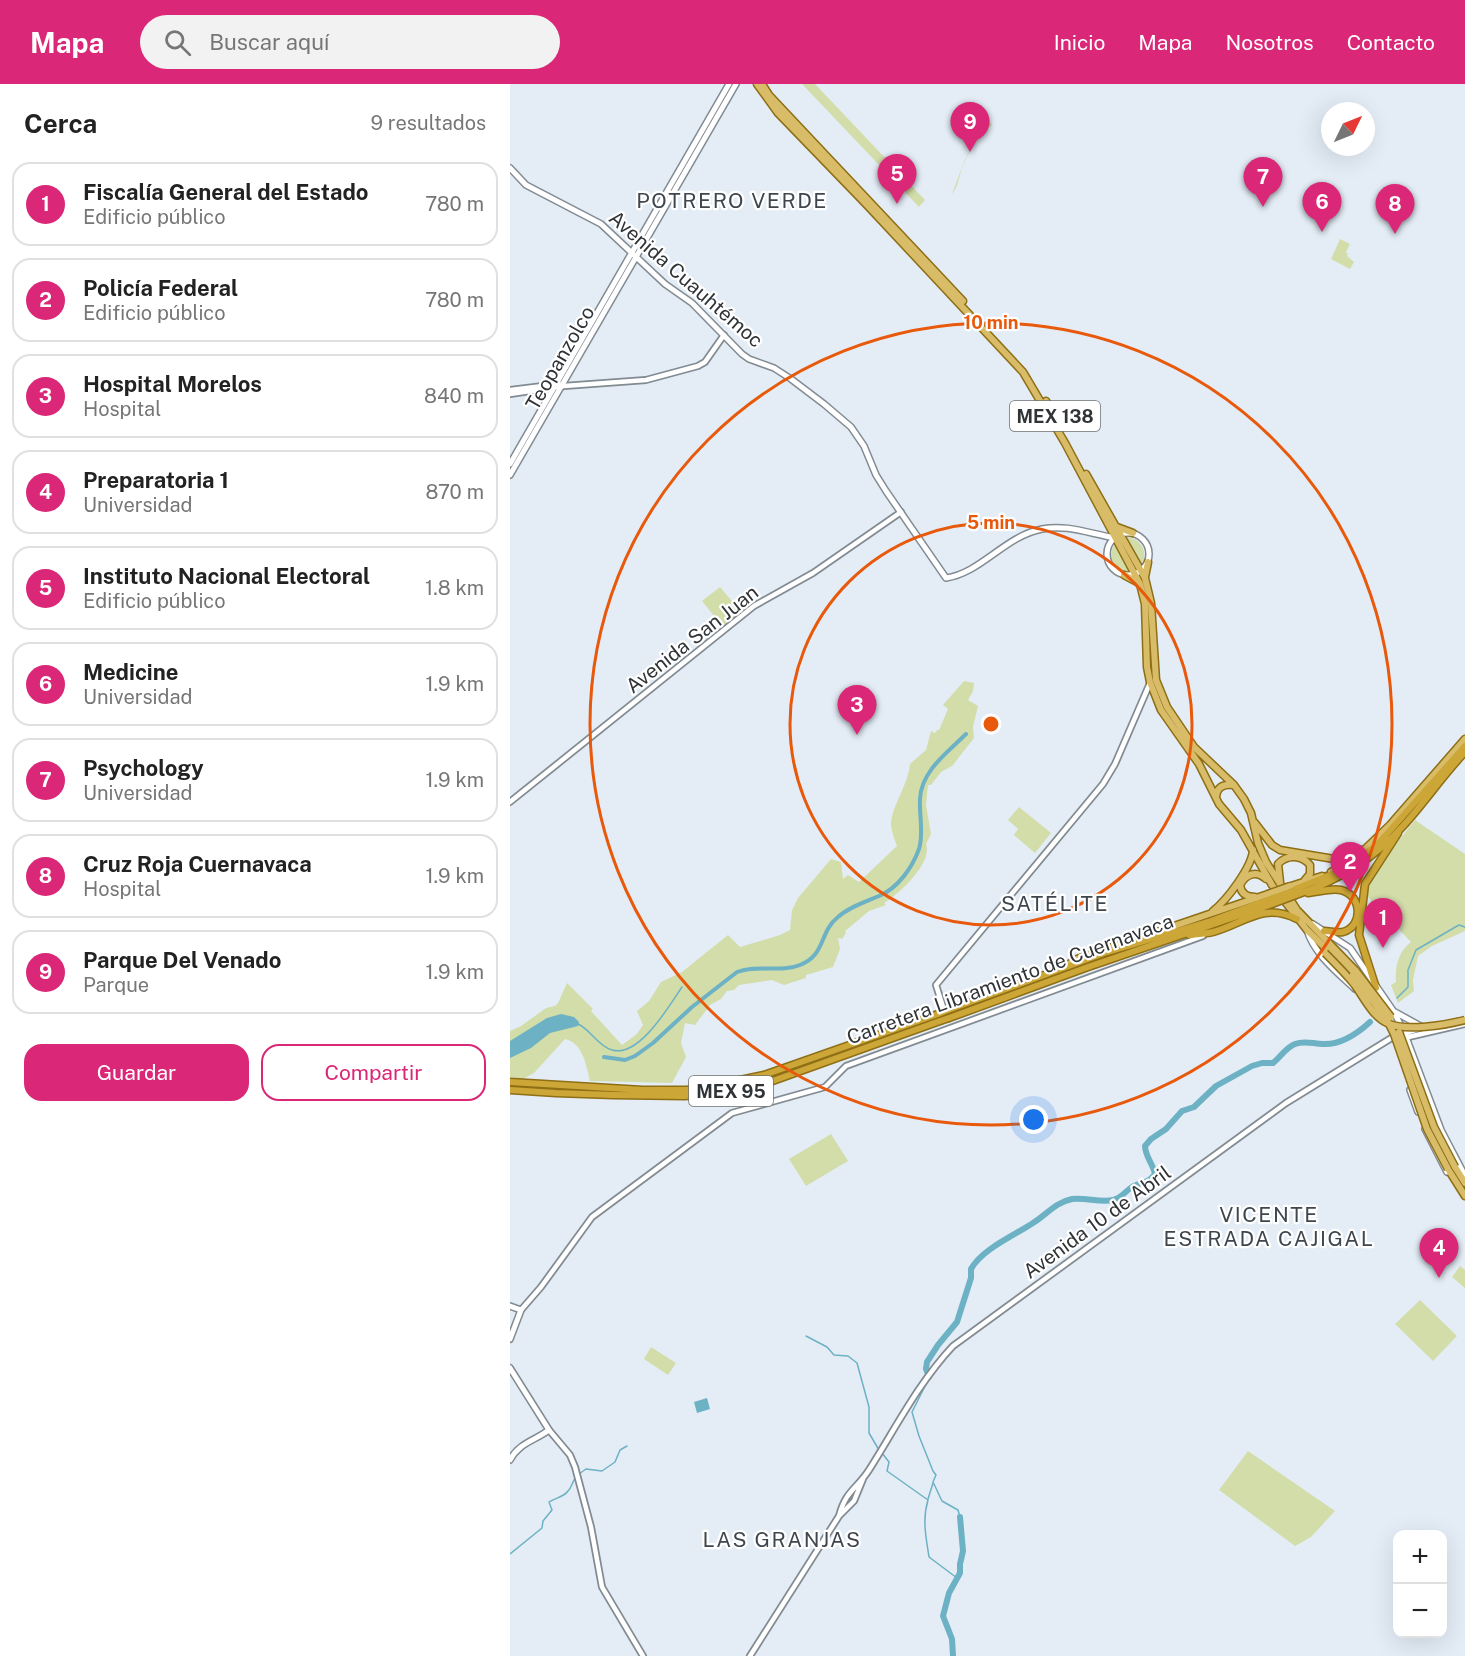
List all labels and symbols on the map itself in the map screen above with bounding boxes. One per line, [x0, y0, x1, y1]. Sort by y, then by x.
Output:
north arrow [1321, 102, 1375, 156]
pin: 9 [950, 103, 990, 152]
pin: 5 [878, 154, 916, 204]
pin: 7 [1244, 158, 1282, 207]
pin: 6 [1302, 182, 1342, 232]
pin: 8 [1376, 184, 1414, 234]
district label: POTRERO VERDE [636, 188, 828, 213]
street label: Avenida Cuauhtémoc [604, 206, 768, 352]
street label: Teopanzolco [521, 302, 599, 414]
text: 10 min [963, 312, 1019, 333]
road number: MEX 138 [1010, 401, 1100, 431]
text: 5 min [967, 512, 1015, 533]
street label: Avenida San Juan [621, 580, 763, 698]
pin: 3 [838, 686, 876, 735]
centre of rings [981, 714, 1001, 734]
pin: 2 [1330, 842, 1370, 892]
district label: SATÉLITE [1001, 891, 1109, 916]
pin: 1 [1364, 898, 1402, 948]
street label: Carretera Libramiento de Cuernavaca [843, 909, 1177, 1049]
road number: MEX 95 [689, 1076, 773, 1106]
your location [1019, 1105, 1048, 1134]
street label: Avenida 10 de Abril [1019, 1160, 1175, 1284]
district label: VICENTE ESTRADA CAJIGAL [1164, 1202, 1374, 1251]
pin: 4 [1420, 1228, 1458, 1278]
district label: LAS GRANJAS [702, 1527, 862, 1552]

